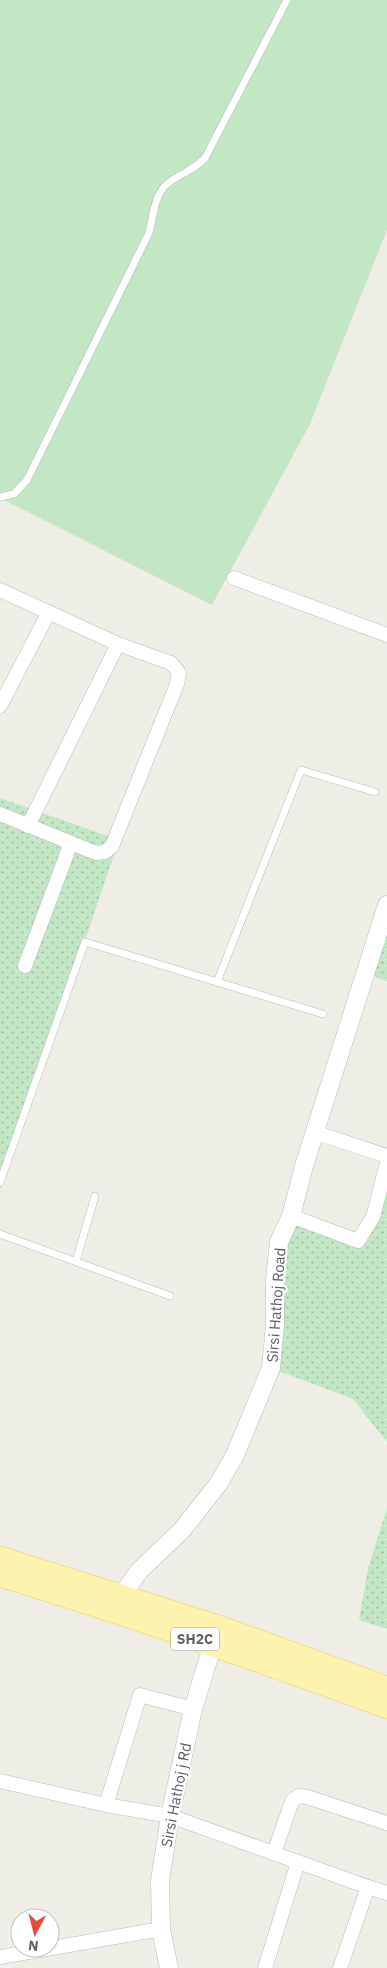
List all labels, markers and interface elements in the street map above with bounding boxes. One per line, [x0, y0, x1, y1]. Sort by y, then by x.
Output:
street label: Sirsi Hathoj Road [263, 1247, 289, 1363]
road number: SH2C [171, 1628, 219, 1650]
street label: Sirsi Hathoj j Rd [157, 1741, 195, 1849]
north arrow [10, 1908, 60, 1958]
text: N [27, 1936, 40, 1955]

